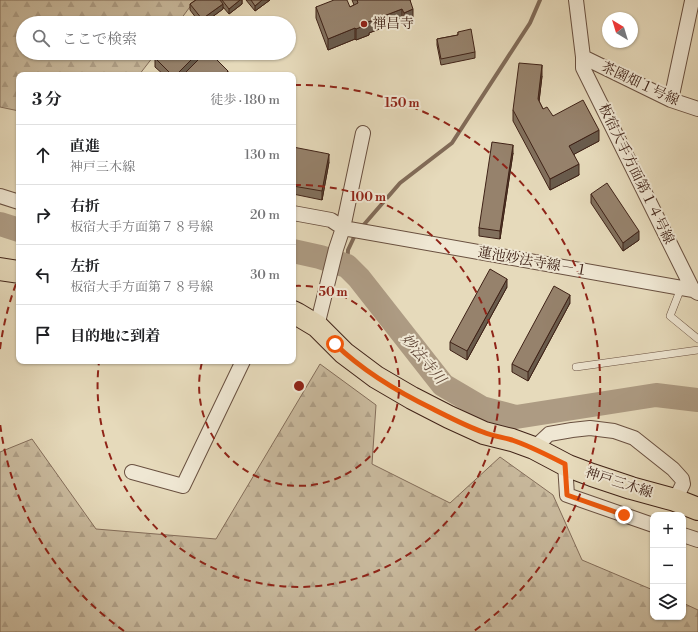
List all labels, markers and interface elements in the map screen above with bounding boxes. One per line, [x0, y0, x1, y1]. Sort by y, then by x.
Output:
north arrow [602, 12, 638, 48]
place label: 禅昌寺 [372, 15, 414, 33]
search box [16, 16, 296, 60]
marker: 禅昌寺 [359, 19, 369, 29]
icon: search [30, 27, 52, 49]
text: ここで検索 [62, 30, 137, 49]
street label: 茶園畑１号線 [598, 58, 682, 110]
text: 3 分 [32, 89, 62, 111]
text: 徒歩 · 180 m [210, 92, 280, 108]
text: 150 m [385, 96, 419, 111]
street label: 板宿大手方面第１４号線 [594, 101, 678, 247]
text: 直進 [70, 137, 100, 156]
icon: ahead [32, 144, 54, 166]
text: 130 m [245, 147, 280, 163]
text: 神戸三木線 [70, 159, 135, 175]
text: 100 m [350, 190, 386, 205]
text: 右折 [70, 197, 100, 216]
icon: right [32, 204, 54, 226]
text: 20 m [250, 207, 280, 223]
text: 板宿大手方面第７８号線 [70, 219, 213, 235]
street label: 蓮池妙法寺線－１ [476, 243, 590, 281]
text: 左折 [70, 257, 100, 276]
icon: left [32, 264, 54, 286]
text: 30 m [250, 267, 280, 283]
text: 板宿大手方面第７８号線 [70, 279, 213, 295]
text: 50 m [318, 285, 348, 300]
icon: arrive [32, 324, 54, 346]
text: 目的地に到着 [70, 327, 160, 346]
water label: 妙法寺川 [396, 330, 451, 390]
route start [326, 335, 344, 353]
centre of rings [292, 379, 306, 393]
street label: 神戸三木線 [583, 464, 655, 502]
route end [615, 506, 633, 524]
map controls [650, 512, 686, 620]
button: + [650, 512, 686, 548]
button: − [650, 548, 686, 584]
button: layers [650, 584, 686, 620]

